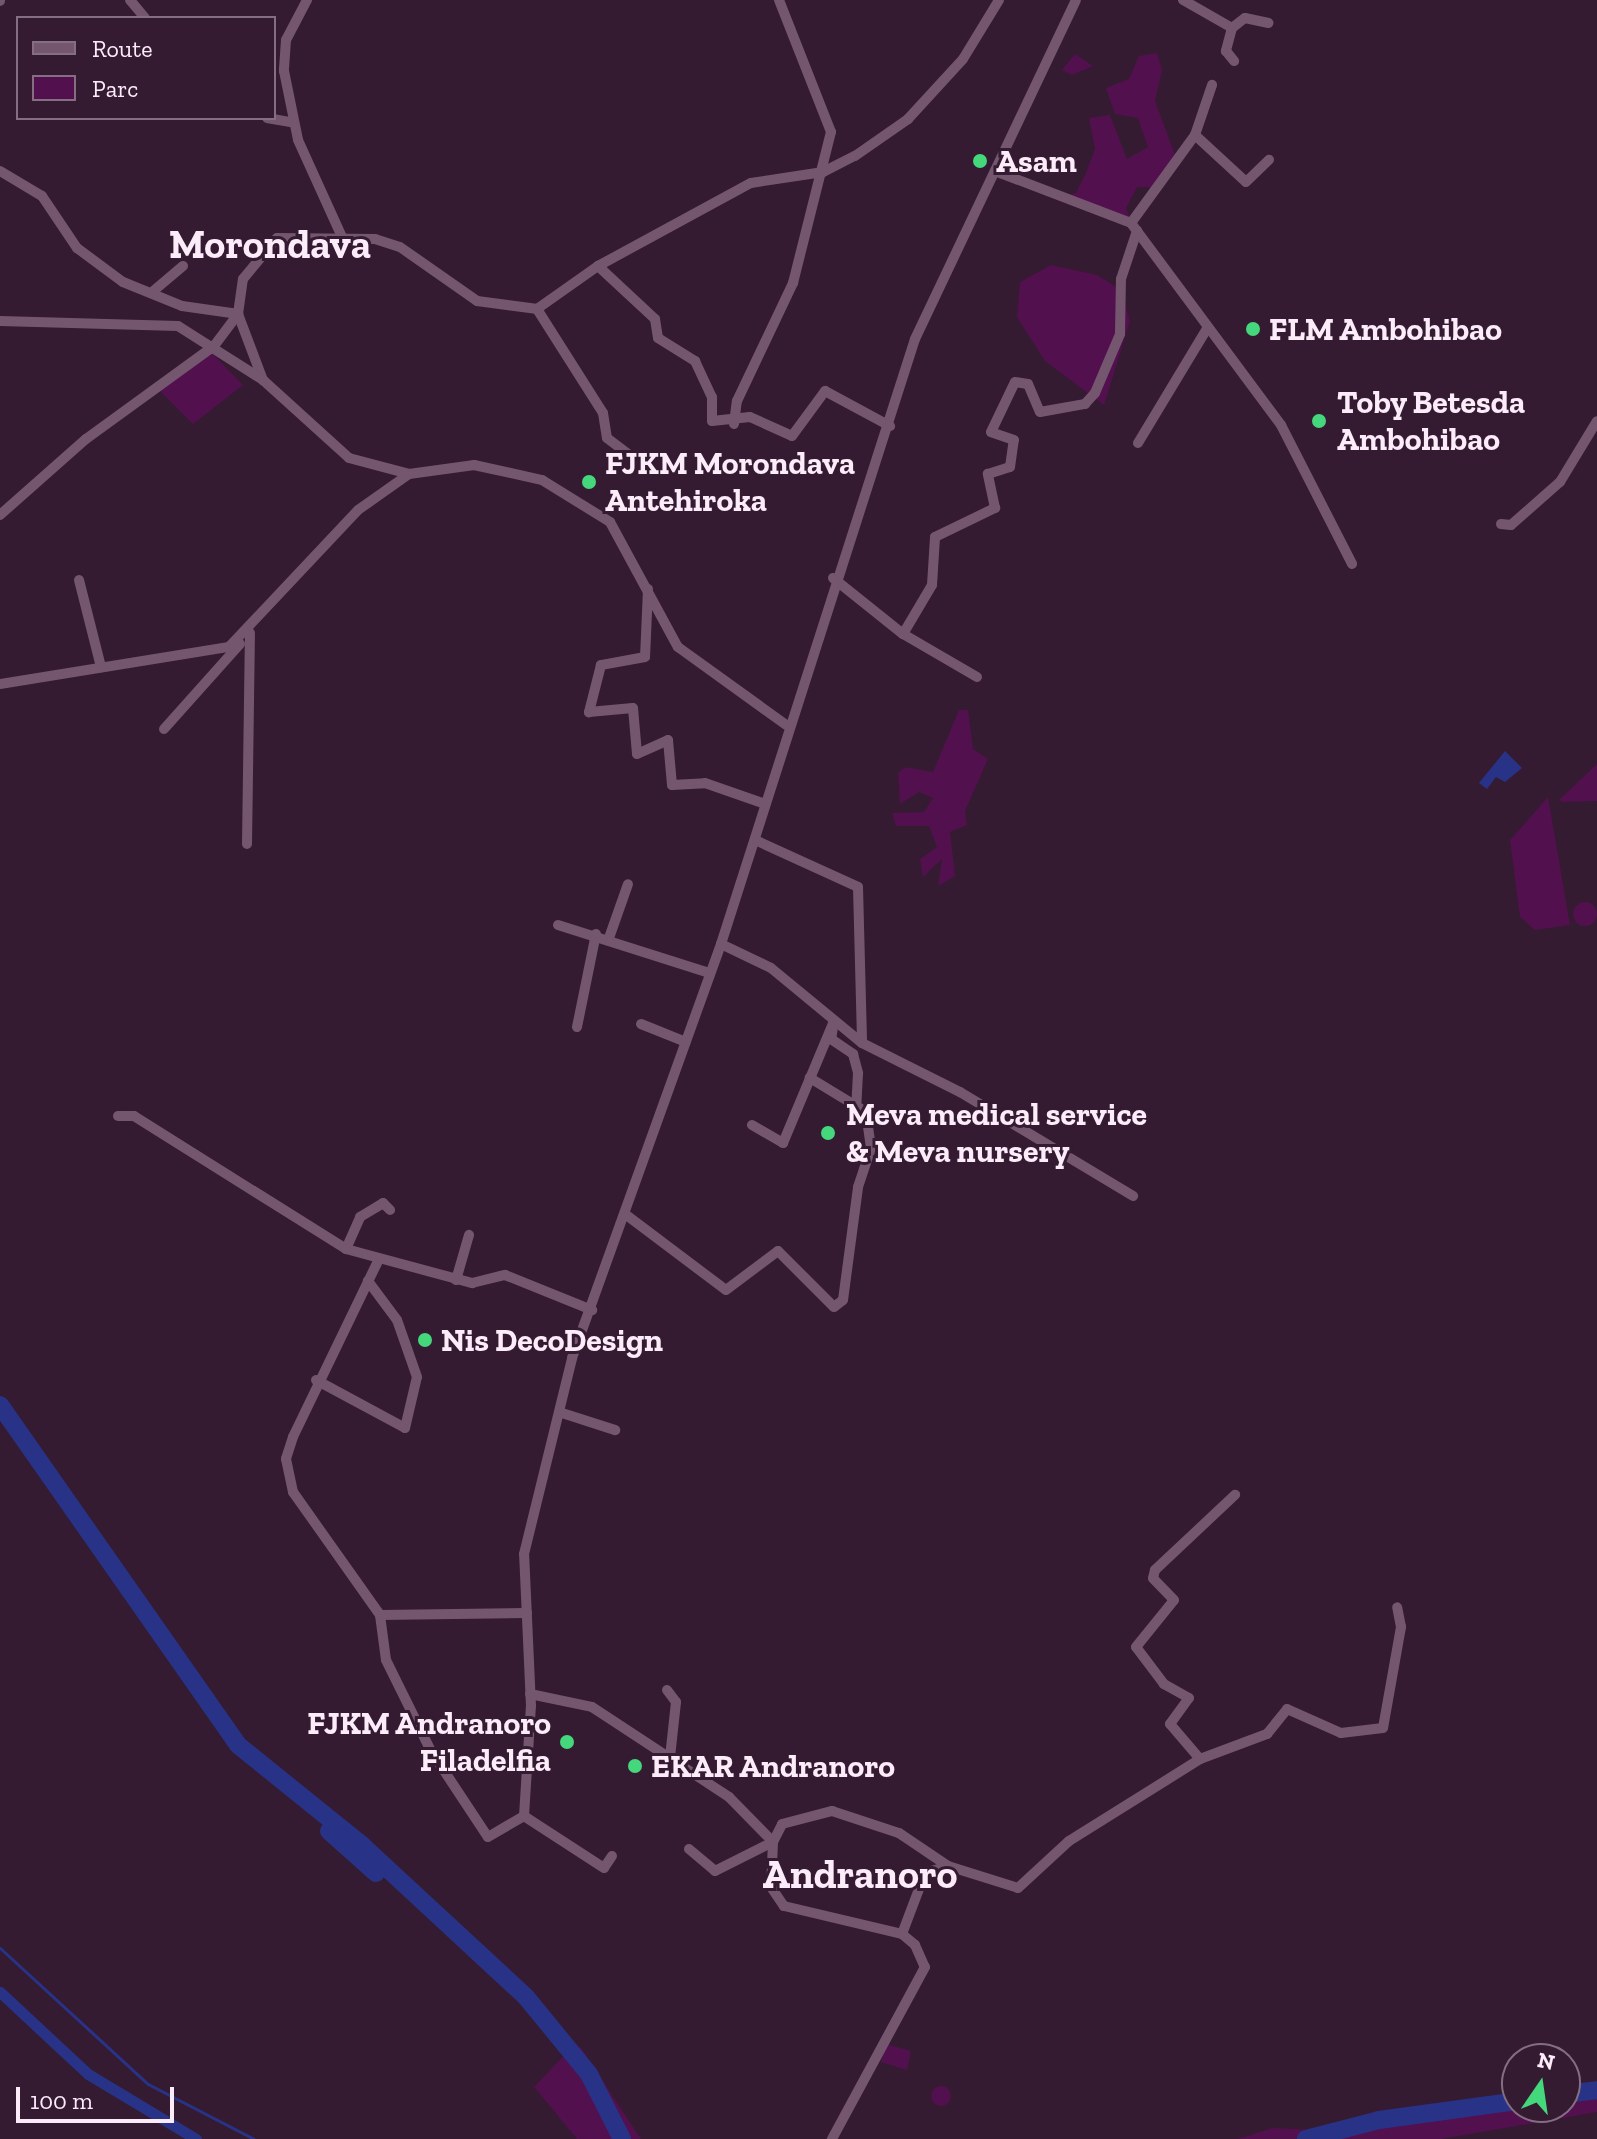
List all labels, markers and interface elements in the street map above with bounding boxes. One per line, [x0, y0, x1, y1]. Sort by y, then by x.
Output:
legend [16, 16, 276, 120]
text: Route [92, 34, 152, 63]
text: Parc [92, 74, 138, 103]
place label: Asam [996, 142, 1077, 180]
marker: Asam [971, 152, 989, 170]
district label: Morondava [169, 220, 371, 268]
place label: FLM Ambohibao [1269, 310, 1503, 348]
marker: FLM Ambohibao [1244, 320, 1262, 338]
place label: Toby Betesda Ambohibao [1337, 384, 1526, 459]
marker: Toby Betesda Ambohibao [1308, 410, 1330, 432]
place label: FJKM Morondava Antehiroka [605, 445, 855, 520]
marker: FJKM Morondava Antehiroka [580, 473, 598, 491]
place label: Meva medical service & Meva nursery [846, 1096, 1147, 1171]
marker: Meva medical service & Meva nursery [817, 1122, 839, 1144]
place label: Nis DecoDesign [441, 1321, 663, 1359]
marker: Nis DecoDesign [416, 1331, 434, 1349]
place label: FJKM Andranoro Filadelfia [306, 1705, 551, 1780]
marker: FJKM Andranoro Filadelfia [558, 1733, 576, 1751]
place label: EKAR Andranoro [651, 1747, 896, 1785]
marker: EKAR Andranoro [626, 1757, 644, 1775]
district label: Andranoro [762, 1850, 958, 1898]
north arrow [1501, 2043, 1581, 2123]
text: N [1535, 2046, 1557, 2076]
scale bar [20, 2071, 178, 2121]
text: 100 m [30, 2086, 93, 2115]

